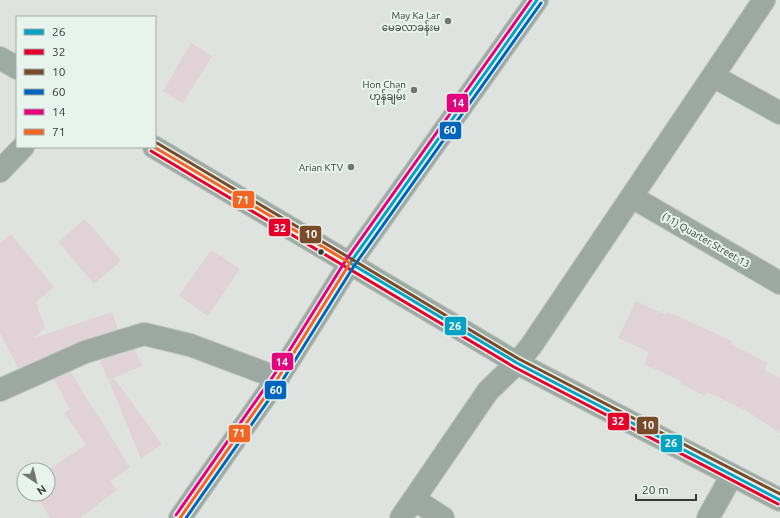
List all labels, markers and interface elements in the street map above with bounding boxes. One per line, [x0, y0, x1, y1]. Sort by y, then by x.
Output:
place label: May Ka Lar မေခလာခန်းမ [382, 10, 440, 36]
legend [16, 16, 156, 148]
marker: May Ka Lar မေခလာခန်းမ [443, 16, 453, 26]
text: 26 [52, 25, 66, 38]
text: 32 [52, 45, 66, 58]
text: 10 [52, 65, 66, 78]
place label: Hon Chan ဟုန်ချမ်း [362, 79, 406, 105]
text: 60 [52, 85, 66, 98]
marker: Hon Chan ဟုန်ချမ်း [409, 85, 419, 95]
line badge: 14 [446, 93, 469, 113]
text: 14 [452, 97, 464, 109]
text: 14 [52, 105, 66, 118]
line badge: 60 [439, 121, 462, 140]
text: 60 [444, 124, 456, 136]
text: 71 [52, 125, 66, 138]
place label: Arian KTV [299, 162, 344, 173]
marker: Arian KTV [346, 162, 356, 172]
line badge: 71 [232, 190, 255, 209]
text: 71 [237, 194, 249, 206]
street label: (11) Quarter Street 13 [660, 210, 752, 270]
line badge: 32 [268, 218, 291, 237]
text: 32 [274, 222, 286, 234]
line badge: 10 [299, 225, 322, 244]
text: 10 [305, 228, 317, 240]
unlabelled marker [316, 247, 326, 257]
line badge: 26 [444, 316, 467, 336]
text: 26 [449, 320, 461, 332]
line badge: 14 [271, 352, 294, 371]
text: 14 [276, 356, 288, 368]
line badge: 60 [264, 380, 287, 400]
text: 60 [270, 384, 282, 396]
line badge: 32 [607, 412, 630, 431]
text: 32 [612, 415, 624, 427]
line badge: 10 [636, 416, 659, 435]
text: 10 [642, 419, 654, 431]
line badge: 71 [228, 424, 251, 443]
text: 71 [233, 427, 245, 439]
line badge: 26 [660, 434, 683, 453]
text: 26 [665, 437, 677, 449]
north arrow [16, 462, 56, 502]
scale bar [636, 476, 696, 502]
text: N [35, 483, 49, 497]
text: 20 m [642, 483, 669, 496]

